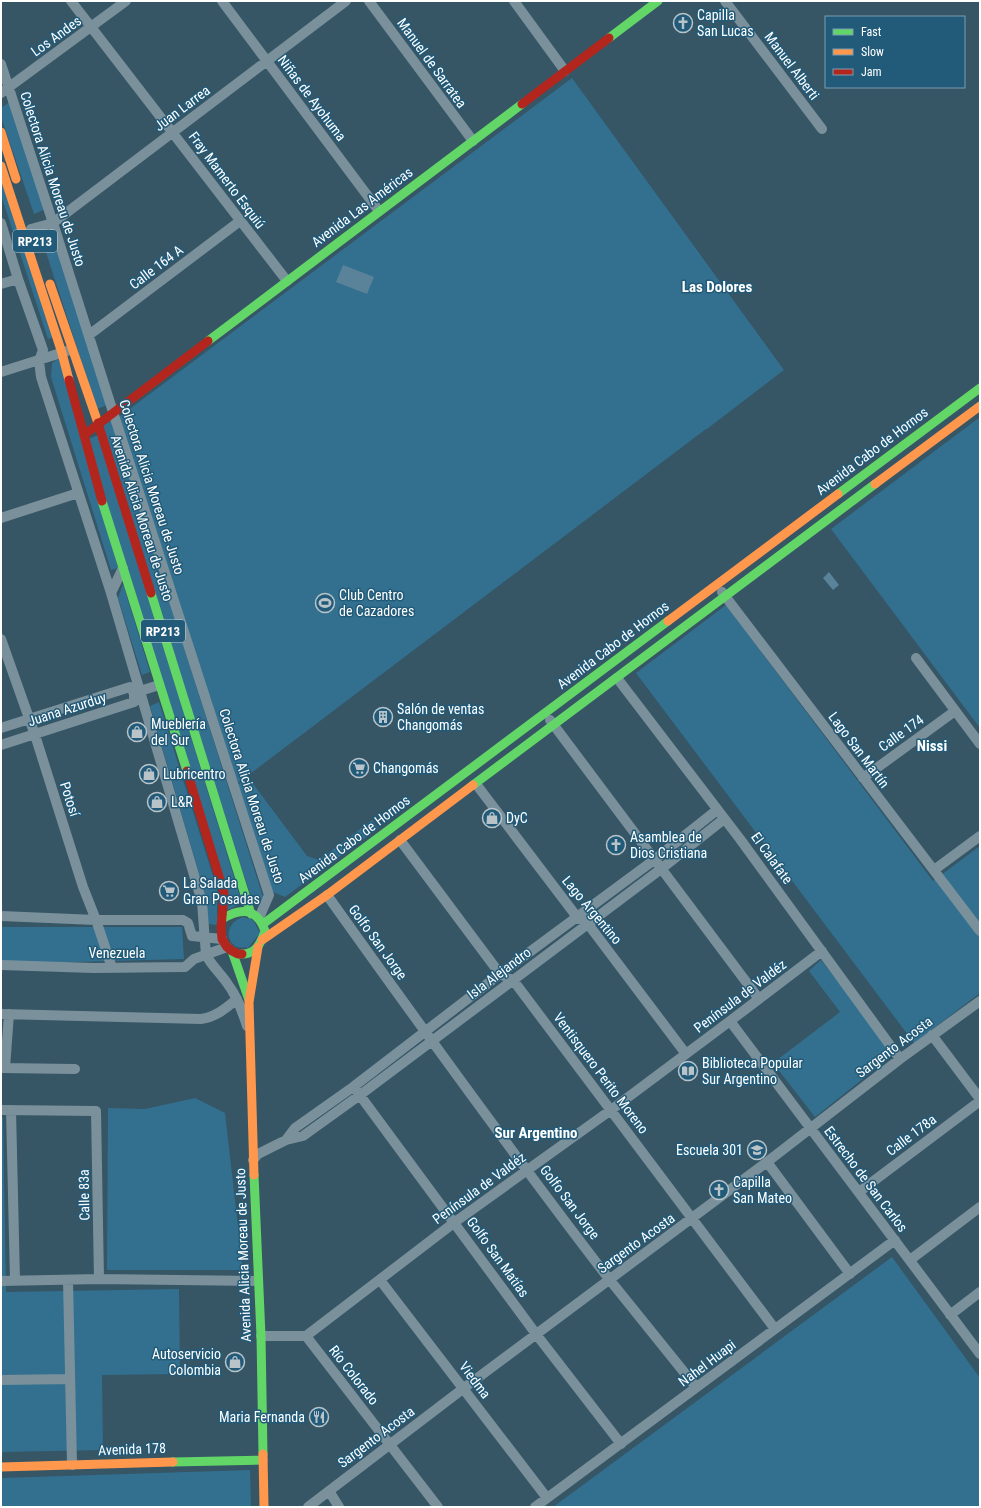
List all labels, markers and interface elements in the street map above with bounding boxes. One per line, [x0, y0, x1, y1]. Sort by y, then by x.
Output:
place label: Capilla San Lucas [697, 7, 754, 39]
street label: Los Andes [28, 12, 84, 60]
church icon: Capilla San Lucas [672, 12, 694, 34]
street label: Manuel de Sarratea [394, 15, 470, 111]
legend [825, 16, 965, 88]
text: Fast [861, 25, 882, 39]
street label: Manuel Alberti [761, 29, 823, 103]
text: Slow [861, 45, 884, 59]
street label: Niñas de Ayohuma [275, 52, 349, 144]
text: Jam [861, 65, 882, 79]
street label: Juan Larrea [151, 82, 213, 134]
street label: Colectora Alicia Moreau de Justo [17, 90, 89, 268]
street label: Fray Mamerto Esquiú [186, 129, 268, 231]
street label: Avenida Las Américas [308, 164, 416, 250]
road number: RP213 [13, 230, 57, 252]
street label: Calle 164 A [126, 242, 186, 292]
district label: Las Dolores [682, 278, 752, 296]
street label: Colectora Alicia Moreau de Justo [116, 398, 188, 576]
street label: Avenida Cabo de Hornos [813, 404, 931, 498]
street label: Avenida Alicia Moreau de Justo [108, 433, 176, 603]
place label: Club Centro de Cazadores [339, 587, 414, 619]
sports icon: Club Centro de Cazadores [314, 592, 336, 614]
street label: Avenida Cabo de Hornos [554, 598, 672, 692]
road number: RP213 [141, 620, 185, 642]
street label: Juana Azurduy [26, 689, 108, 729]
place label: Salón de ventas Changomás [397, 701, 484, 733]
building icon: Salón de ventas Changomás [372, 706, 394, 728]
street label: Colectora Alicia Moreau de Justo [216, 707, 288, 885]
street label: Lago San Martín [825, 709, 893, 791]
street label: Calle 174 [875, 711, 927, 755]
place label: Mueblería del Sur [151, 716, 206, 748]
shop icon: Mueblería del Sur [126, 721, 148, 743]
district label: Nissi [917, 737, 947, 755]
supermarket icon: Changomás [348, 757, 370, 779]
place label: Changomás [373, 760, 439, 776]
shop icon: Lubricentro [138, 763, 160, 785]
place label: Lubricentro [163, 766, 226, 782]
street label: Potosí [57, 780, 83, 819]
shop icon: L&R [146, 791, 168, 813]
street label: Avenida Cabo de Hornos [295, 792, 413, 886]
place label: L&R [171, 794, 193, 810]
shop icon: DyC [481, 807, 503, 829]
place label: DyC [506, 810, 528, 826]
place label: Asamblea de Dios Cristiana [630, 829, 707, 861]
street label: El Calafate [748, 829, 796, 887]
church icon: Asamblea de Dios Cristiana [605, 834, 627, 856]
street label: Lago Argentino [559, 873, 625, 947]
place label: La Salada Gran Posadas [183, 875, 260, 907]
supermarket icon: La Salada Gran Posadas [158, 880, 180, 902]
street label: Golfo San Jorge [346, 901, 411, 983]
street label: Isla Alejandro [464, 944, 534, 1002]
street label: Venezuela [89, 945, 145, 961]
street label: Península de Valdéz [691, 956, 789, 1036]
street label: Ventisquero Perito Moreno [550, 1009, 652, 1137]
street label: Sargento Acosta [853, 1013, 935, 1081]
place label: Biblioteca Popular Sur Argentino [702, 1055, 803, 1087]
library icon: Biblioteca Popular Sur Argentino [677, 1060, 699, 1082]
street label: Calle 178a [883, 1111, 939, 1159]
street label: Estrecho de San Carlos [821, 1123, 911, 1235]
district label: Sur Argentino [494, 1124, 578, 1142]
school or university icon: Escuela 301 [746, 1139, 768, 1161]
place label: Escuela 301 [676, 1142, 743, 1158]
street label: Península de Valdéz [429, 1149, 529, 1227]
street label: Golfo San Jorge [537, 1162, 603, 1243]
street label: Avenida Alicia Moreau de Justo [232, 1168, 254, 1342]
street label: Calle 83a [76, 1169, 92, 1221]
place label: Capilla San Mateo [733, 1174, 792, 1206]
church icon: Capilla San Mateo [708, 1179, 730, 1201]
street label: Sargento Acosta [594, 1210, 678, 1276]
street label: Golfo San Matías [464, 1214, 532, 1300]
street label: Nahel Huapi [675, 1336, 739, 1390]
street label: Río Colorado [326, 1342, 382, 1408]
place label: Autoservicio Colombia [152, 1346, 221, 1378]
shop icon: Autoservicio Colombia [224, 1351, 246, 1373]
street label: Viedma [456, 1358, 494, 1402]
street label: Sargento Acosta [335, 1403, 417, 1471]
restaurant icon: Maria Fernanda [308, 1406, 330, 1428]
place label: Maria Fernanda [219, 1409, 305, 1425]
street label: Avenida 178 [98, 1440, 166, 1458]

